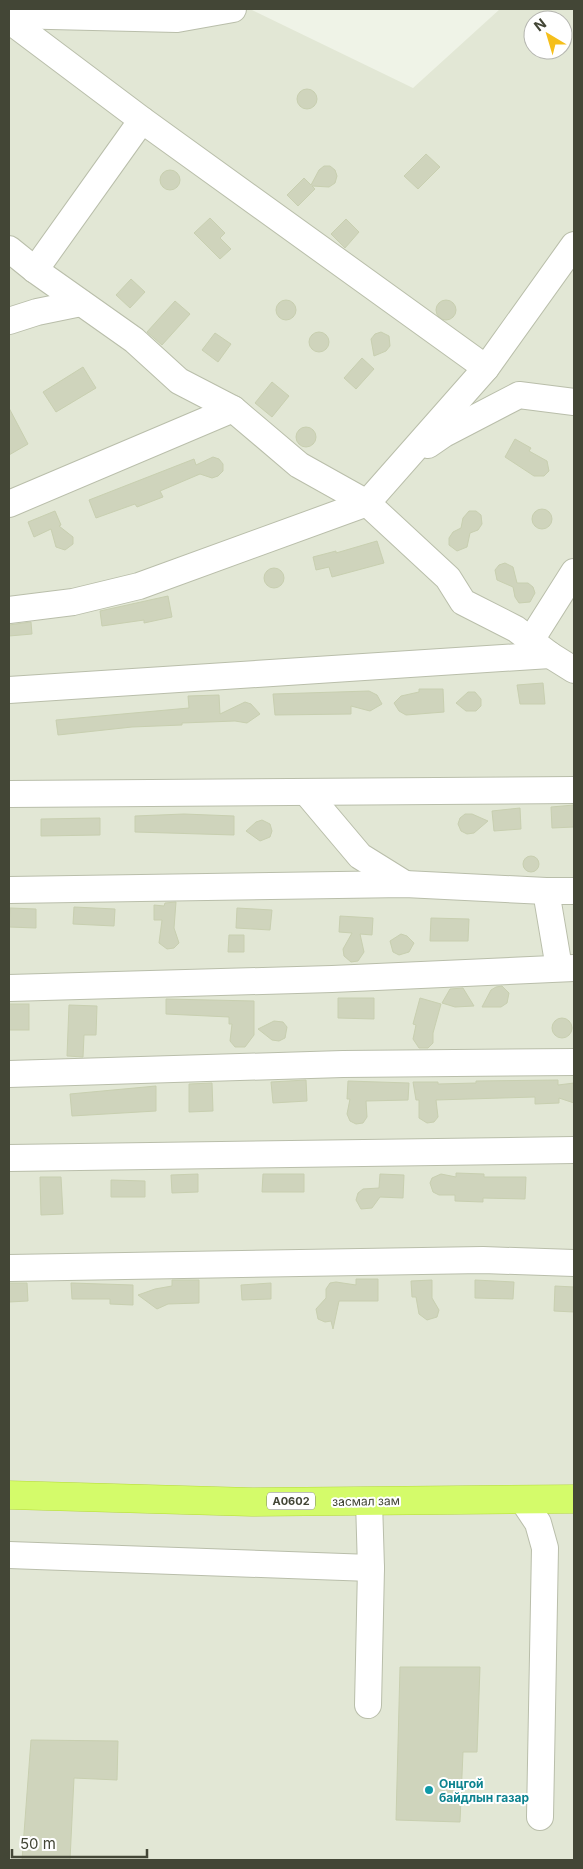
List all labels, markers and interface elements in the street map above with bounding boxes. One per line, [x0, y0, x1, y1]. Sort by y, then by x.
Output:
north arrow [523, 10, 573, 60]
text: N [530, 14, 549, 34]
road number: A0602 [267, 1492, 315, 1510]
street label: засмал зам [332, 1493, 400, 1509]
place label: Онцгой байдлын газар [439, 1776, 529, 1805]
marker: Онцгой байдлын газар [423, 1784, 435, 1796]
scale bar [12, 1826, 148, 1858]
text: 50 m [20, 1834, 56, 1853]

